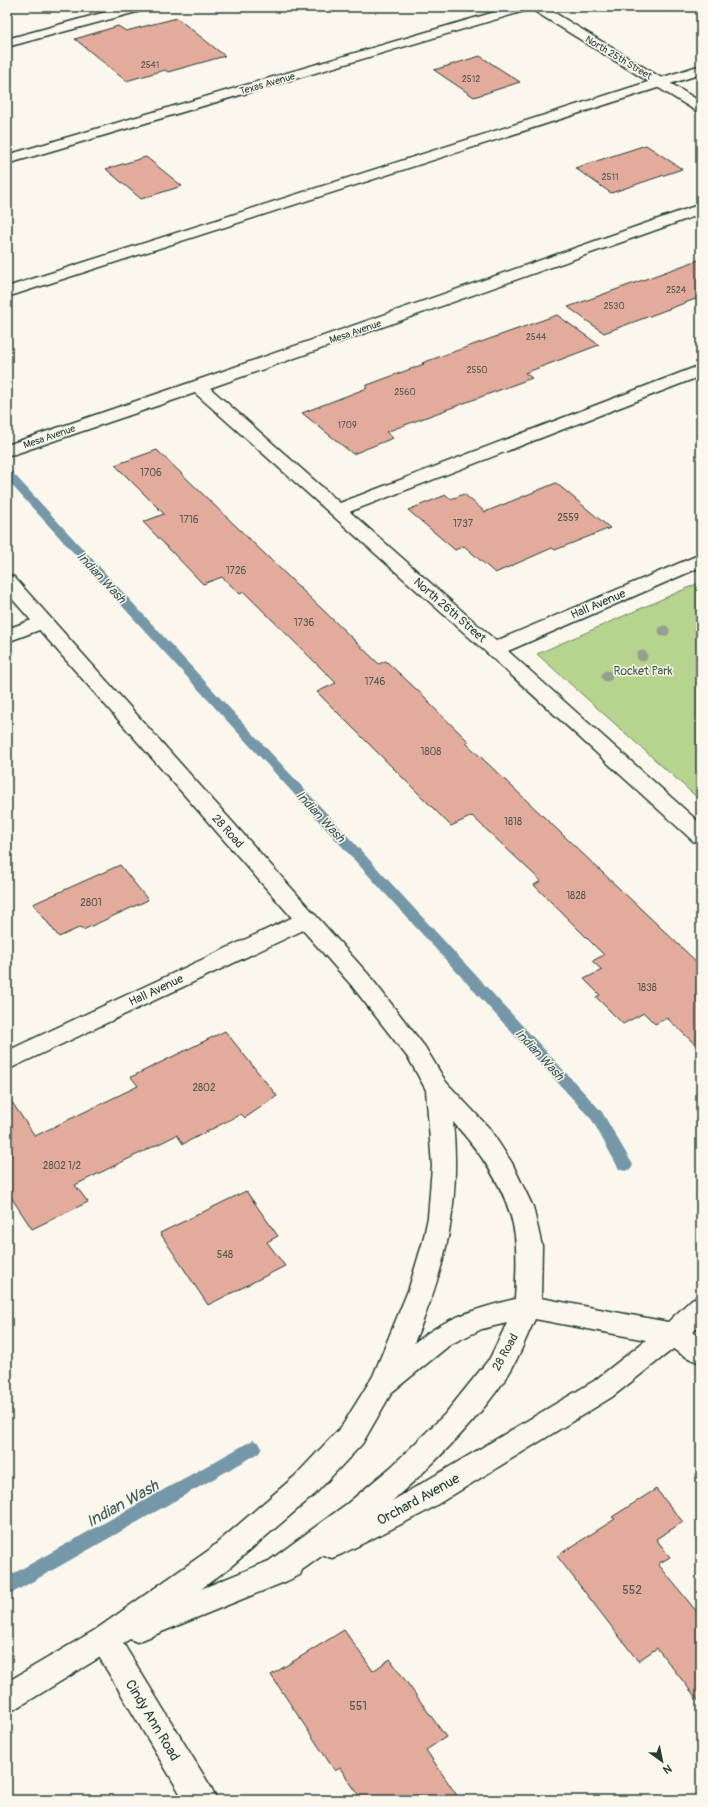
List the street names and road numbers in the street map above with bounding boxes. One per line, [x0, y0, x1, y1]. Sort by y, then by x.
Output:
street label: North 25th Street [583, 33, 655, 83]
street label: Texas Avenue [238, 70, 296, 98]
street label: Mesa Avenue [328, 317, 383, 346]
street label: Mesa Avenue [22, 422, 77, 451]
street label: North 26th Street [410, 575, 489, 646]
street label: Hall Avenue [568, 586, 628, 623]
street label: 28 Road [209, 811, 247, 851]
street label: Hall Avenue [127, 971, 186, 1010]
street label: 28 Road [489, 1331, 522, 1373]
street label: Orchard Avenue [374, 1470, 463, 1529]
street label: Cindy Ann Road [122, 1677, 184, 1764]

